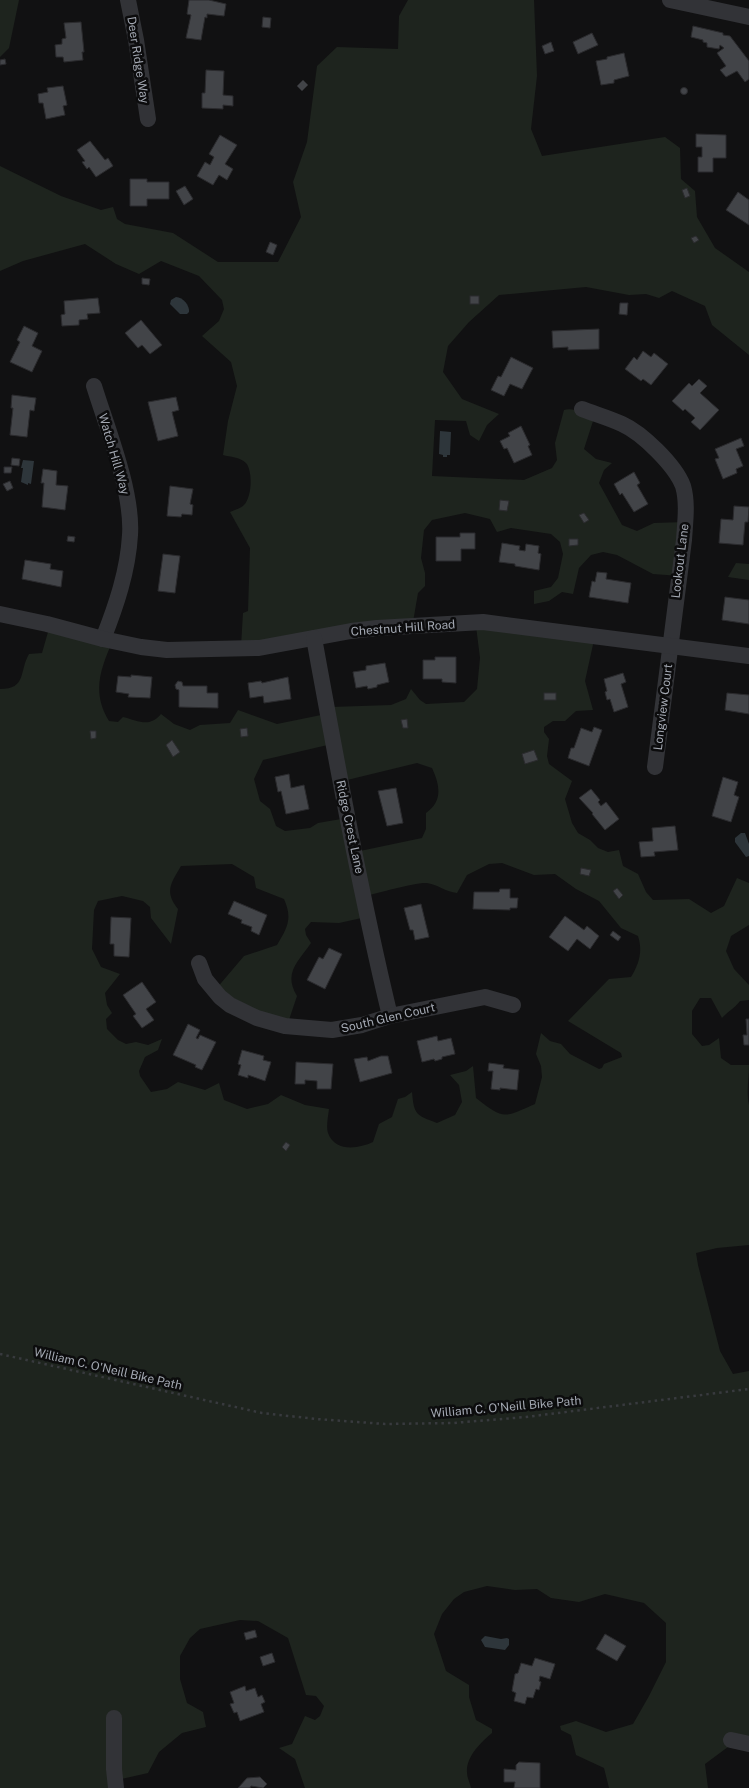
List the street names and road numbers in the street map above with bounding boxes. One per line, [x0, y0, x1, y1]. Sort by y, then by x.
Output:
street label: Deer Ridge Way [124, 15, 152, 105]
street label: Watch Hill Way [96, 412, 132, 497]
street label: Lookout Lane [668, 523, 692, 599]
street label: Chestnut Hill Road [350, 617, 456, 639]
street label: Longview Court [651, 663, 675, 751]
street label: Ridge Crest Lane [333, 779, 367, 875]
street label: South Glen Court [340, 1000, 437, 1036]
street label: William C. O'Neill Bike Path [33, 1345, 183, 1393]
street label: William C. O'Neill Bike Path [430, 1393, 582, 1421]

